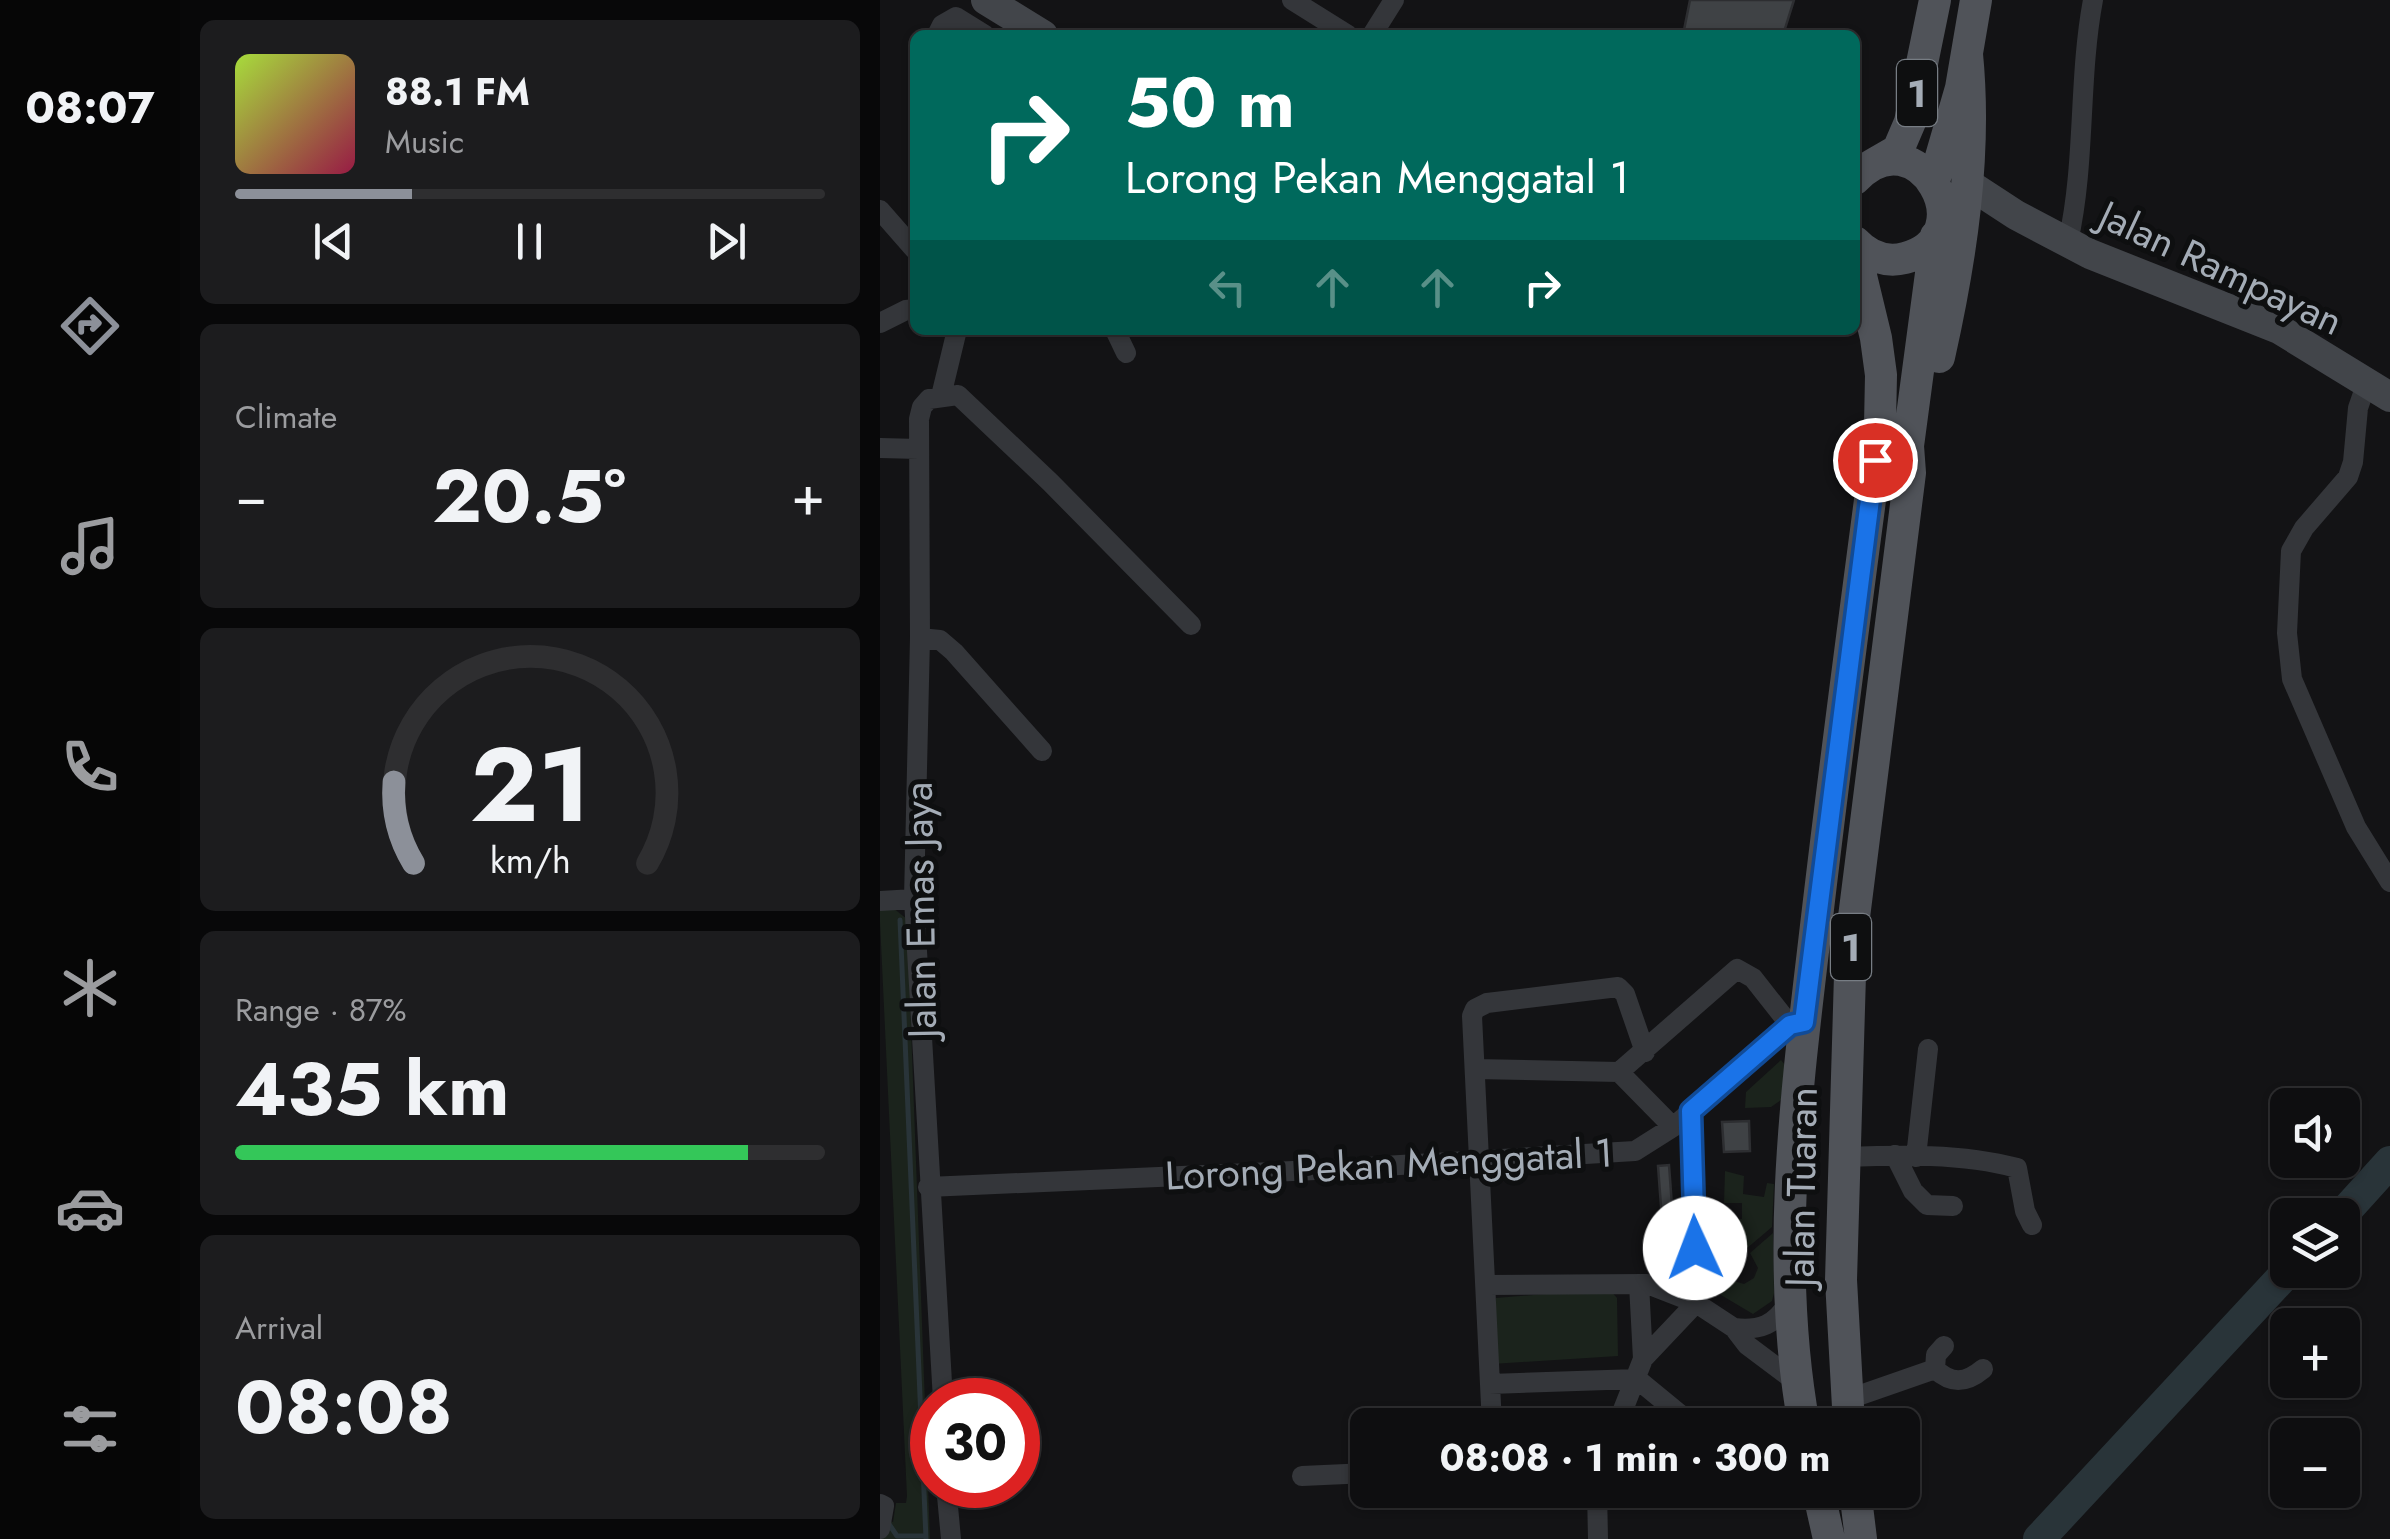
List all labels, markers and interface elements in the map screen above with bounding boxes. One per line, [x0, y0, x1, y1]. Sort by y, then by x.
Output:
text: 50 m [1125, 52, 1295, 153]
road number: 1 [1897, 60, 1937, 126]
text: 88.1 FM [385, 64, 530, 119]
icon: right [960, 70, 1090, 200]
text: 08:07 [25, 75, 155, 140]
text: Music [385, 119, 464, 165]
text: Lorong Pekan Menggatal 1 [1125, 145, 1630, 210]
street label: Jalan Rampayan [2085, 184, 2352, 350]
icon: previous [306, 214, 361, 269]
icon: pause [502, 214, 557, 269]
icon: next [699, 214, 754, 269]
icon: left [1200, 260, 1255, 315]
icon: ahead [1305, 260, 1360, 315]
icon: ahead [1410, 260, 1465, 315]
icon: right [1515, 260, 1570, 315]
icon: directions [55, 291, 125, 361]
text: Climate [235, 394, 337, 440]
pin [1833, 418, 1918, 503]
icon: arrive [1848, 433, 1903, 488]
text: 20.5° [432, 442, 626, 550]
text: − [235, 456, 267, 536]
text: + [791, 456, 825, 536]
icon: music [55, 511, 125, 581]
text: 21 [469, 710, 591, 860]
icon: phone [55, 732, 125, 802]
street label: Jalan Emas Jaya [889, 781, 951, 1044]
text: km/h [490, 835, 570, 886]
road number: 1 [1831, 914, 1871, 980]
icon: climate [55, 953, 125, 1023]
text: Range · 87% [235, 987, 406, 1033]
text: 435 km [235, 1035, 510, 1143]
street label: Jalan Tuaran [1770, 1087, 1832, 1292]
map controls [2270, 1088, 2360, 1508]
button: sound [2270, 1088, 2360, 1178]
street label: Lorong Pekan Menggatal 1 [1163, 1123, 1615, 1205]
icon: car [55, 1173, 125, 1243]
position arrow [1643, 1196, 1747, 1300]
button: layers [2270, 1198, 2360, 1288]
text: Arrival [235, 1305, 323, 1351]
button: + [2270, 1308, 2360, 1398]
text: 08:08 [235, 1353, 453, 1461]
speed limit sign: 30 [910, 1378, 1040, 1508]
icon: filters [55, 1394, 125, 1464]
button: − [2270, 1418, 2360, 1508]
text: 08:08 · 1 min · 300 m [1440, 1430, 1830, 1485]

